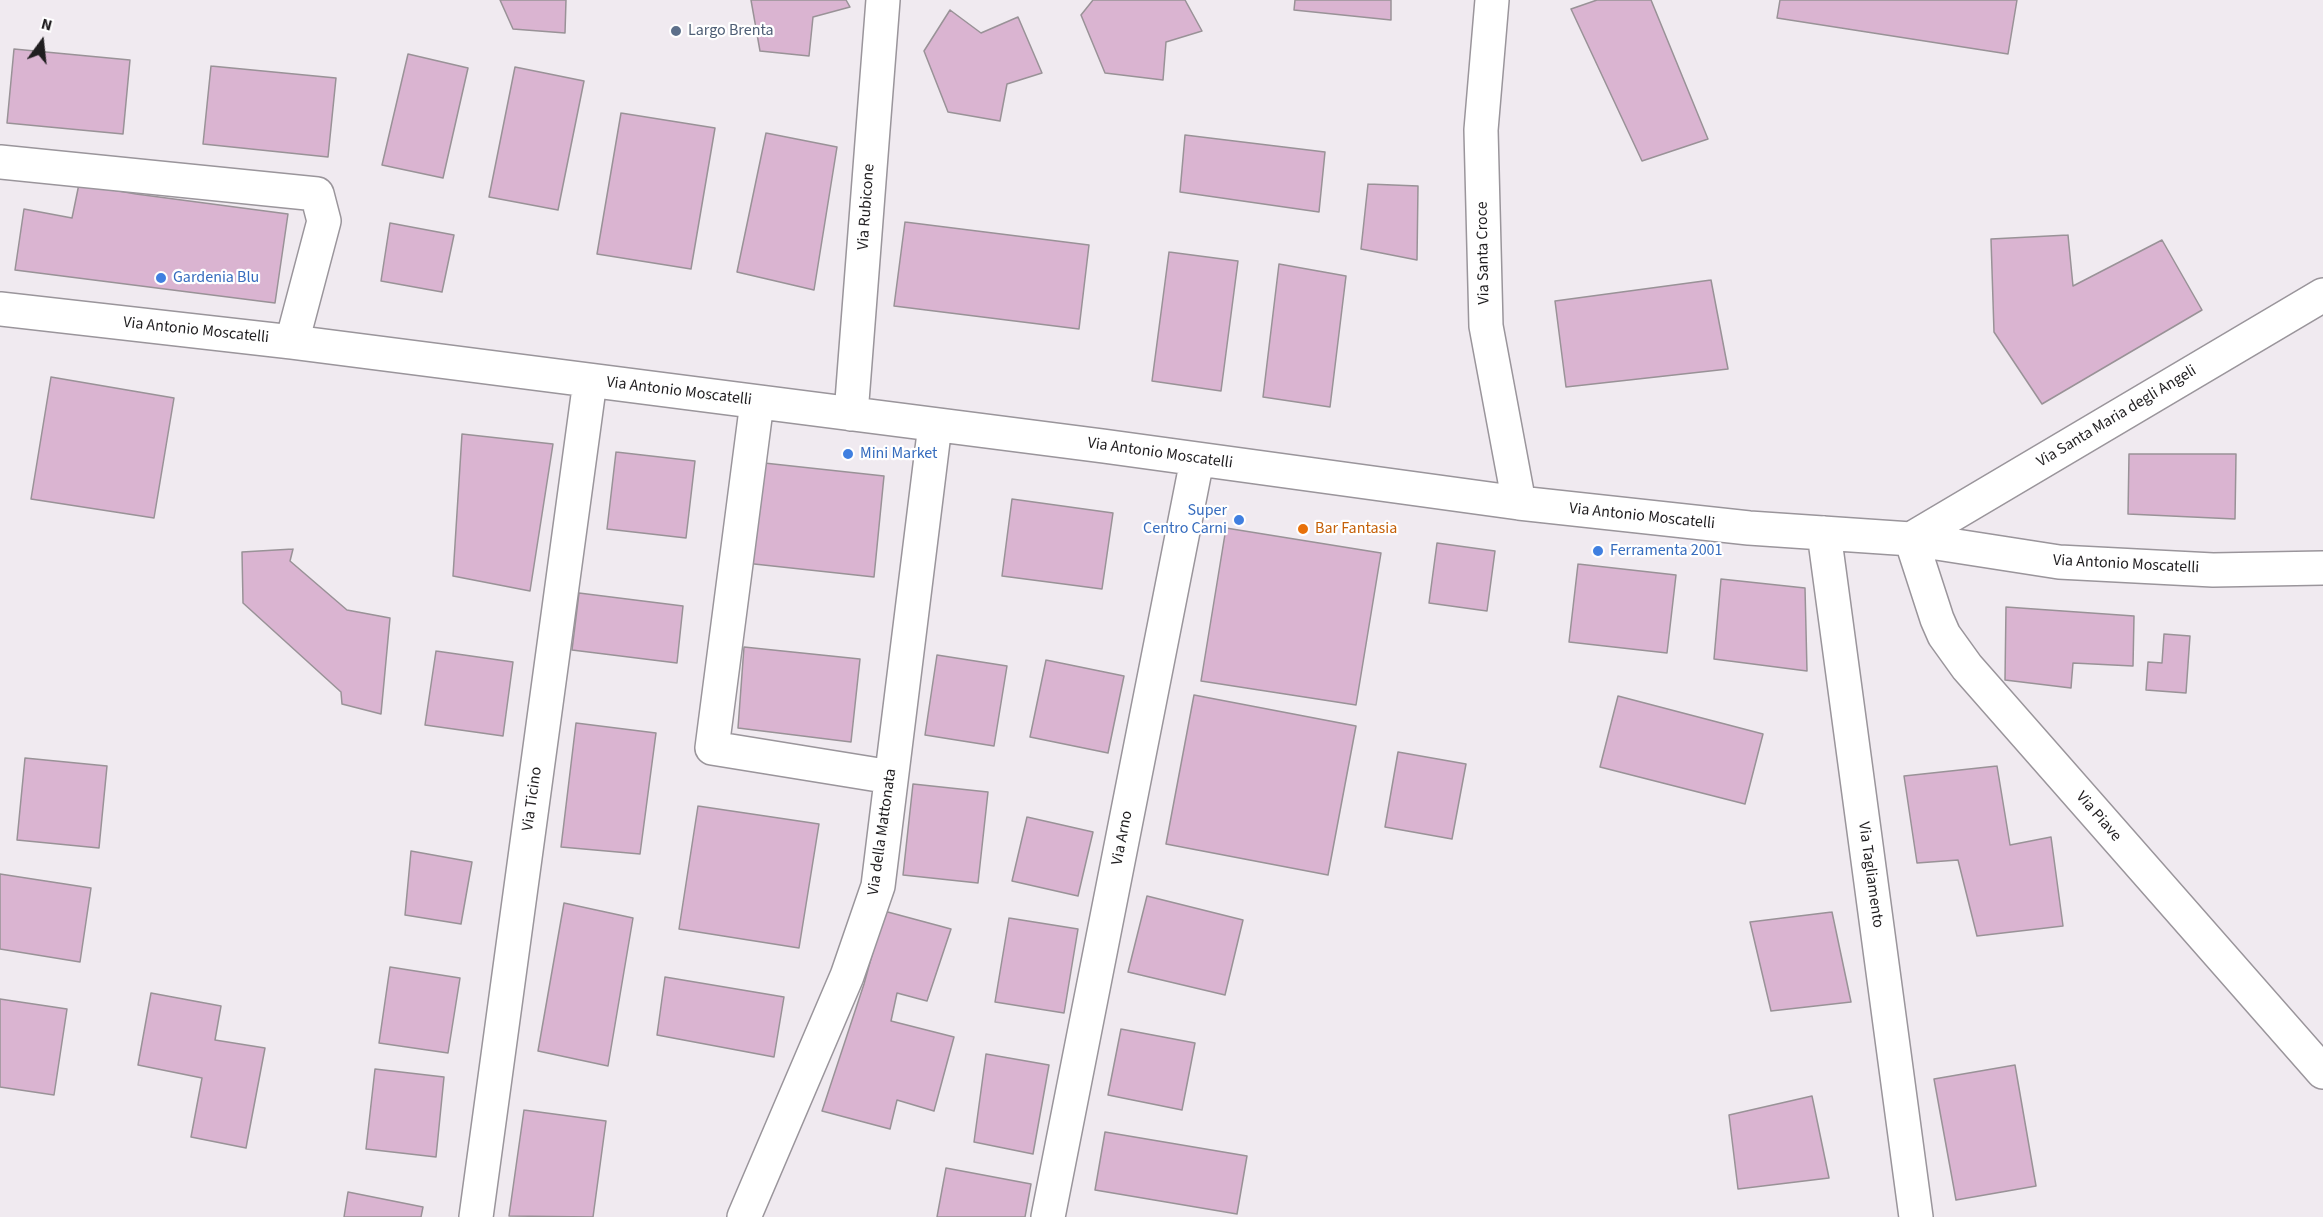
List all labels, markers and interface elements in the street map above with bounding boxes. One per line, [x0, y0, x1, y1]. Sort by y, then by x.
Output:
north arrow [12, 12, 72, 72]
text: N [39, 13, 55, 37]
place label: Largo Brenta [688, 21, 774, 41]
marker: Largo Brenta [669, 24, 683, 38]
street label: Via Rubicone [854, 163, 880, 251]
street label: Via Santa Croce [1474, 201, 1494, 305]
place label: Gardenia Blu [173, 268, 259, 288]
marker: Gardenia Blu [154, 271, 168, 285]
street label: Via Antonio Moscatelli [122, 314, 270, 348]
street label: Via Santa Maria degli Angeli [2034, 362, 2200, 472]
street label: Via Antonio Moscatelli [605, 374, 753, 410]
street label: Via Antonio Moscatelli [1086, 434, 1234, 474]
place label: Mini Market [860, 444, 938, 464]
marker: Mini Market [841, 447, 855, 461]
street label: Via Antonio Moscatelli [1568, 500, 1716, 534]
place label: Super Centro Carni [1143, 501, 1227, 539]
marker: Super Centro Carni [1232, 513, 1246, 527]
place label: Bar Fantasia [1315, 519, 1397, 539]
marker: Bar Fantasia [1296, 522, 1310, 536]
place label: Ferramenta 2001 [1610, 541, 1723, 561]
marker: Ferramenta 2001 [1591, 544, 1605, 558]
street label: Via Antonio Moscatelli [2052, 552, 2200, 578]
street label: Via Ticino [519, 766, 547, 832]
street label: Via della Mattonata [865, 767, 901, 897]
street label: Via Piave [2071, 788, 2125, 846]
street label: Via Arno [1108, 809, 1138, 867]
street label: Via Tagliamento [1853, 821, 1887, 929]

